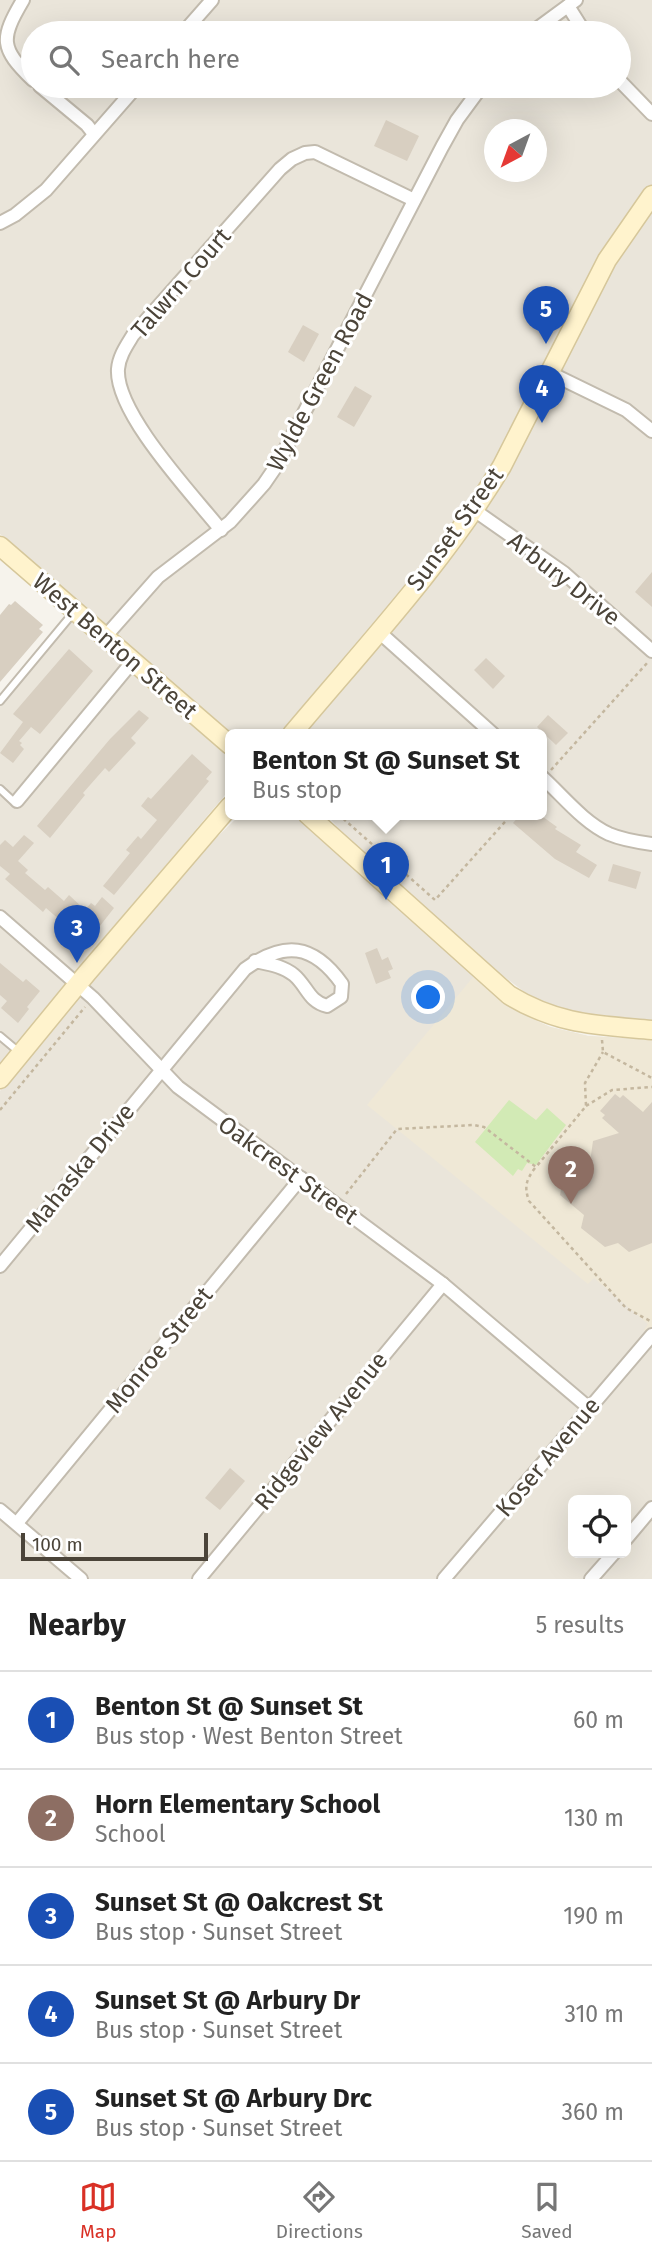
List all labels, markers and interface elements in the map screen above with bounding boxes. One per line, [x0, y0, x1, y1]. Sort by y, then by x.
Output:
search box [21, 21, 631, 98]
icon: search [45, 41, 83, 79]
text: Search here [101, 44, 240, 75]
north arrow [484, 119, 547, 182]
street label: Talwrn Court [126, 222, 237, 344]
pin: 5 [523, 286, 569, 344]
street label: Wylde Green Road [261, 288, 379, 476]
pin: 4 [519, 365, 565, 423]
street label: Sunset Street [401, 462, 509, 596]
street label: Arbury Drive [502, 526, 626, 632]
street label: West Benton Street [27, 567, 203, 725]
popup [225, 729, 547, 820]
text: Benton St @ Sunset St [252, 745, 520, 776]
text: Bus stop [252, 776, 342, 804]
pin: 1 [363, 842, 409, 900]
pin: 3 [54, 905, 100, 963]
your location [411, 980, 445, 1014]
street label: Mahaska Drive [20, 1098, 140, 1238]
street label: Oakcrest Street [213, 1110, 364, 1230]
pin: 2 [548, 1146, 594, 1204]
street label: Monroe Street [100, 1281, 219, 1419]
street label: Ridgeview Avenue [249, 1346, 393, 1516]
street label: Koser Avenue [490, 1392, 606, 1522]
map controls [568, 1495, 631, 1558]
button: locate [568, 1495, 631, 1558]
scale bar [21, 1530, 208, 1562]
text: 100 m [32, 1533, 83, 1556]
text: Nearby [28, 1607, 126, 1643]
text: 5 results [536, 1611, 624, 1639]
text: Benton St @ Sunset St [95, 1691, 363, 1722]
text: 1 [46, 1706, 56, 1734]
text: 60 m [573, 1706, 624, 1734]
text: Bus stop · West Benton Street [95, 1722, 403, 1750]
text: Horn Elementary School [95, 1789, 380, 1820]
text: 2 [45, 1804, 57, 1832]
text: 130 m [564, 1804, 624, 1832]
text: School [95, 1820, 166, 1848]
text: Sunset St @ Oakcrest St [95, 1887, 383, 1918]
text: 3 [45, 1902, 57, 1930]
text: 190 m [563, 1902, 624, 1930]
text: Bus stop · Sunset Street [95, 1918, 342, 1946]
text: Sunset St @ Arbury Dr [95, 1985, 360, 2016]
text: 4 [45, 2000, 58, 2028]
text: 310 m [564, 2000, 624, 2028]
text: Bus stop · Sunset Street [95, 2016, 342, 2044]
text: Sunset St @ Arbury Drc [95, 2083, 372, 2114]
text: 5 [45, 2098, 57, 2126]
text: 360 m [562, 2098, 624, 2126]
text: Bus stop · Sunset Street [95, 2114, 342, 2142]
tab: Map [79, 2178, 117, 2243]
tab: Directions [276, 2178, 363, 2243]
tab: Saved [521, 2178, 573, 2243]

